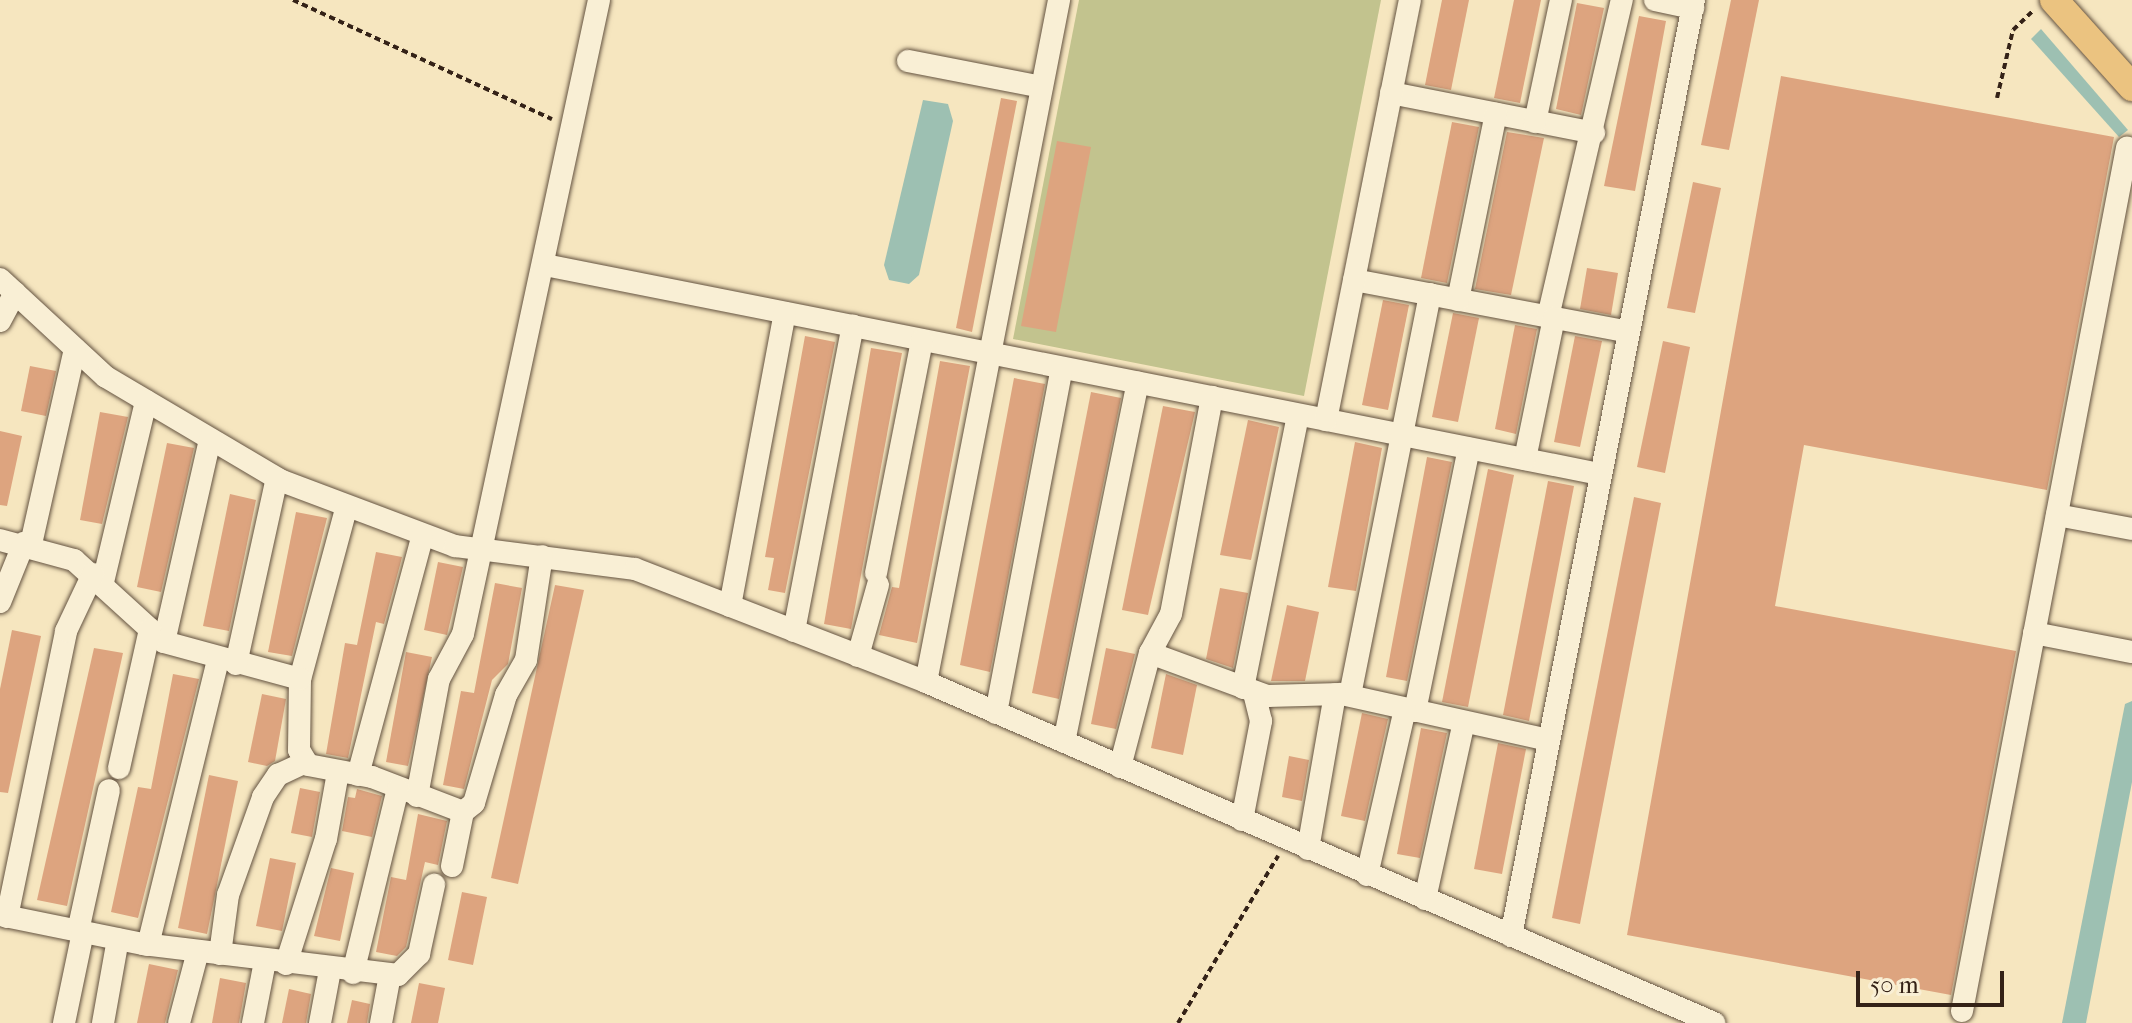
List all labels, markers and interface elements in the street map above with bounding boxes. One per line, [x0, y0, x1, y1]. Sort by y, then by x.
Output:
scale bar [1860, 955, 2008, 1005]
text: 50 m [1870, 971, 1919, 999]

